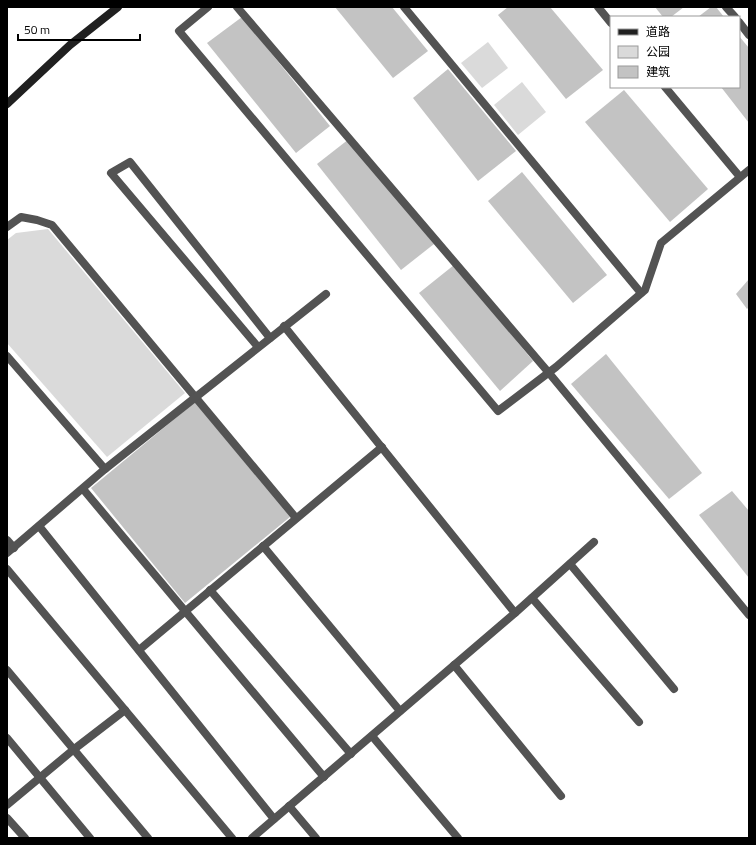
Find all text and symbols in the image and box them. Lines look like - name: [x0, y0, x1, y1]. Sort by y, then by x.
- scale bar: [18, 16, 140, 42]
- legend: [610, 16, 740, 88]
- text: 50 m: [24, 20, 50, 39]
- text: 道路: [646, 22, 670, 41]
- text: 公园: [646, 42, 670, 61]
- text: 建筑: [646, 62, 670, 81]

